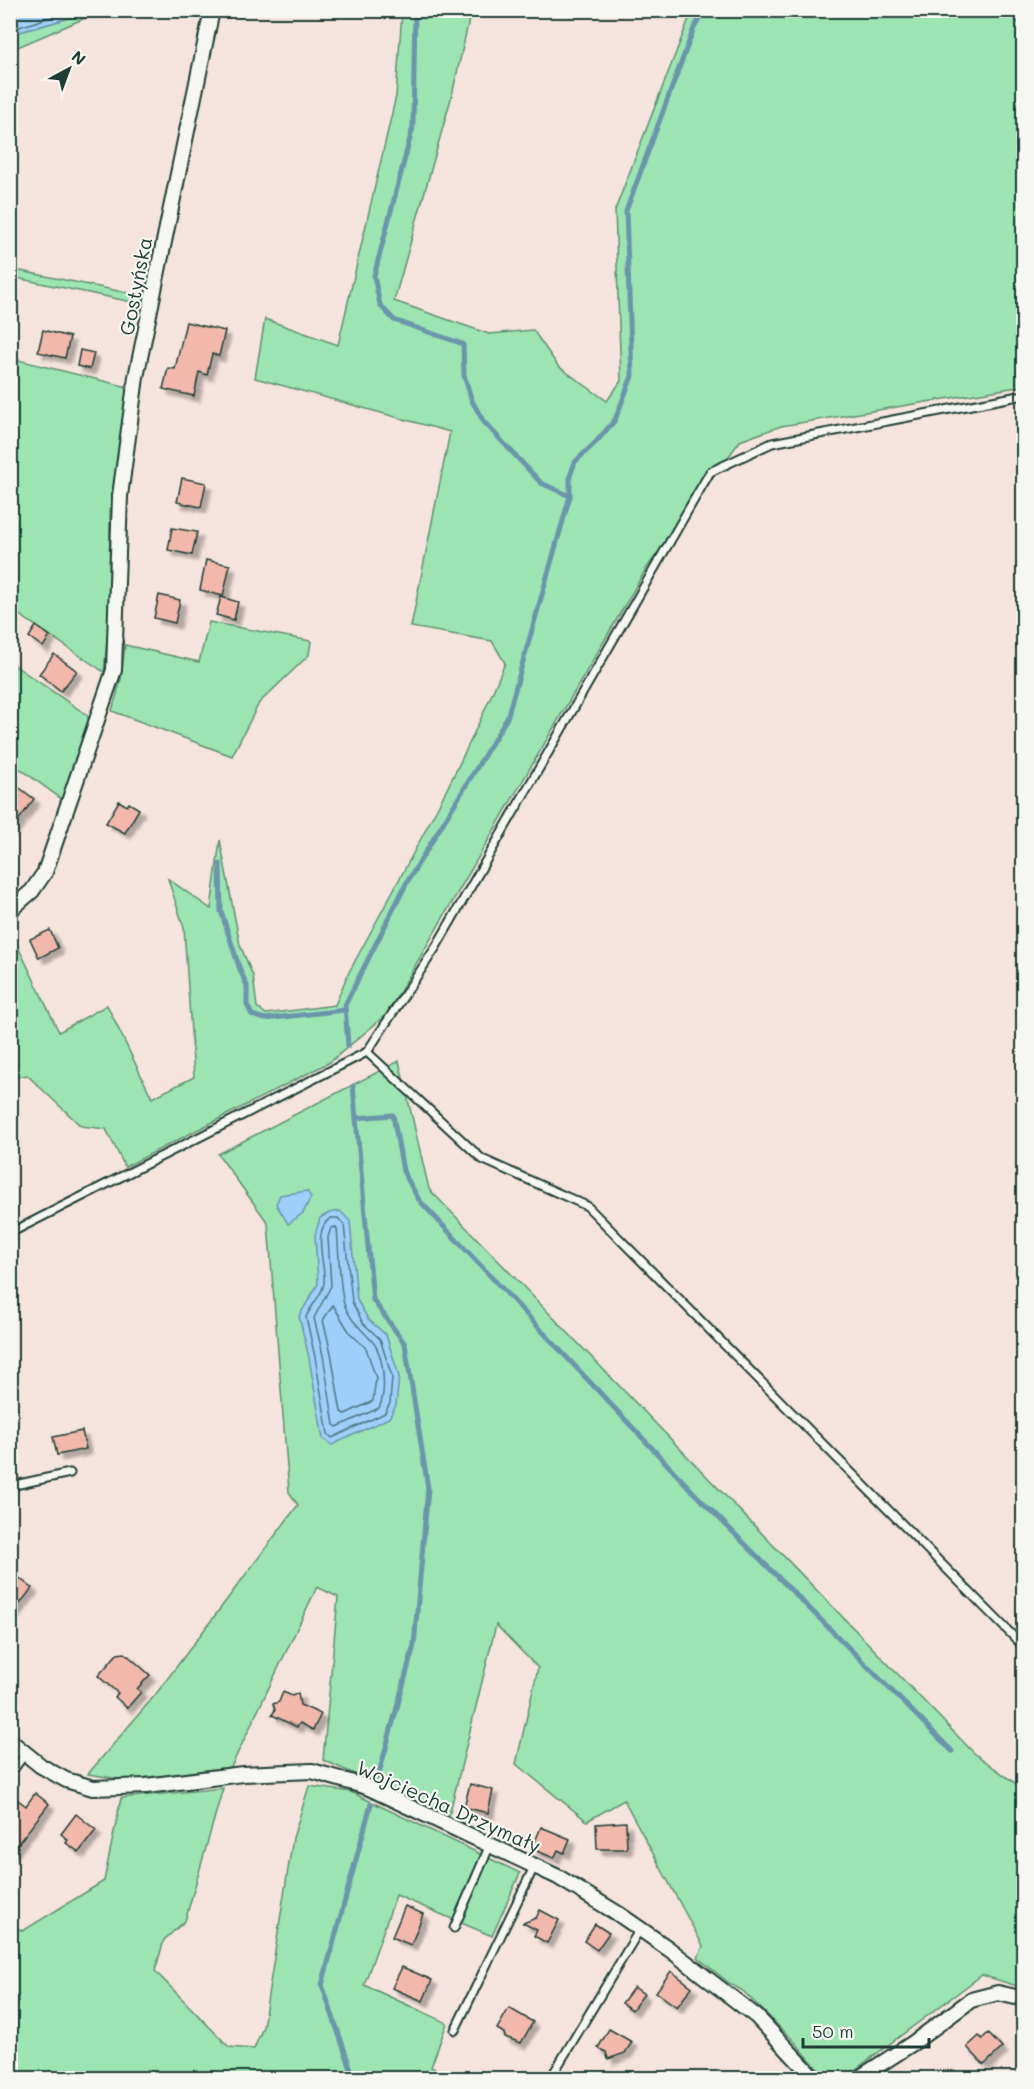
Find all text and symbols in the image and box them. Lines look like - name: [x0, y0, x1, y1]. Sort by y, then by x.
- north arrow: [39, 39, 99, 99]
- text: N: [68, 45, 91, 69]
- street label: Gostyńska: [113, 235, 157, 337]
- street label: Wojciecha Drzymały: [353, 1754, 545, 1858]
- scale bar: [803, 2011, 929, 2049]
- text: 50 m: [812, 2019, 854, 2043]

